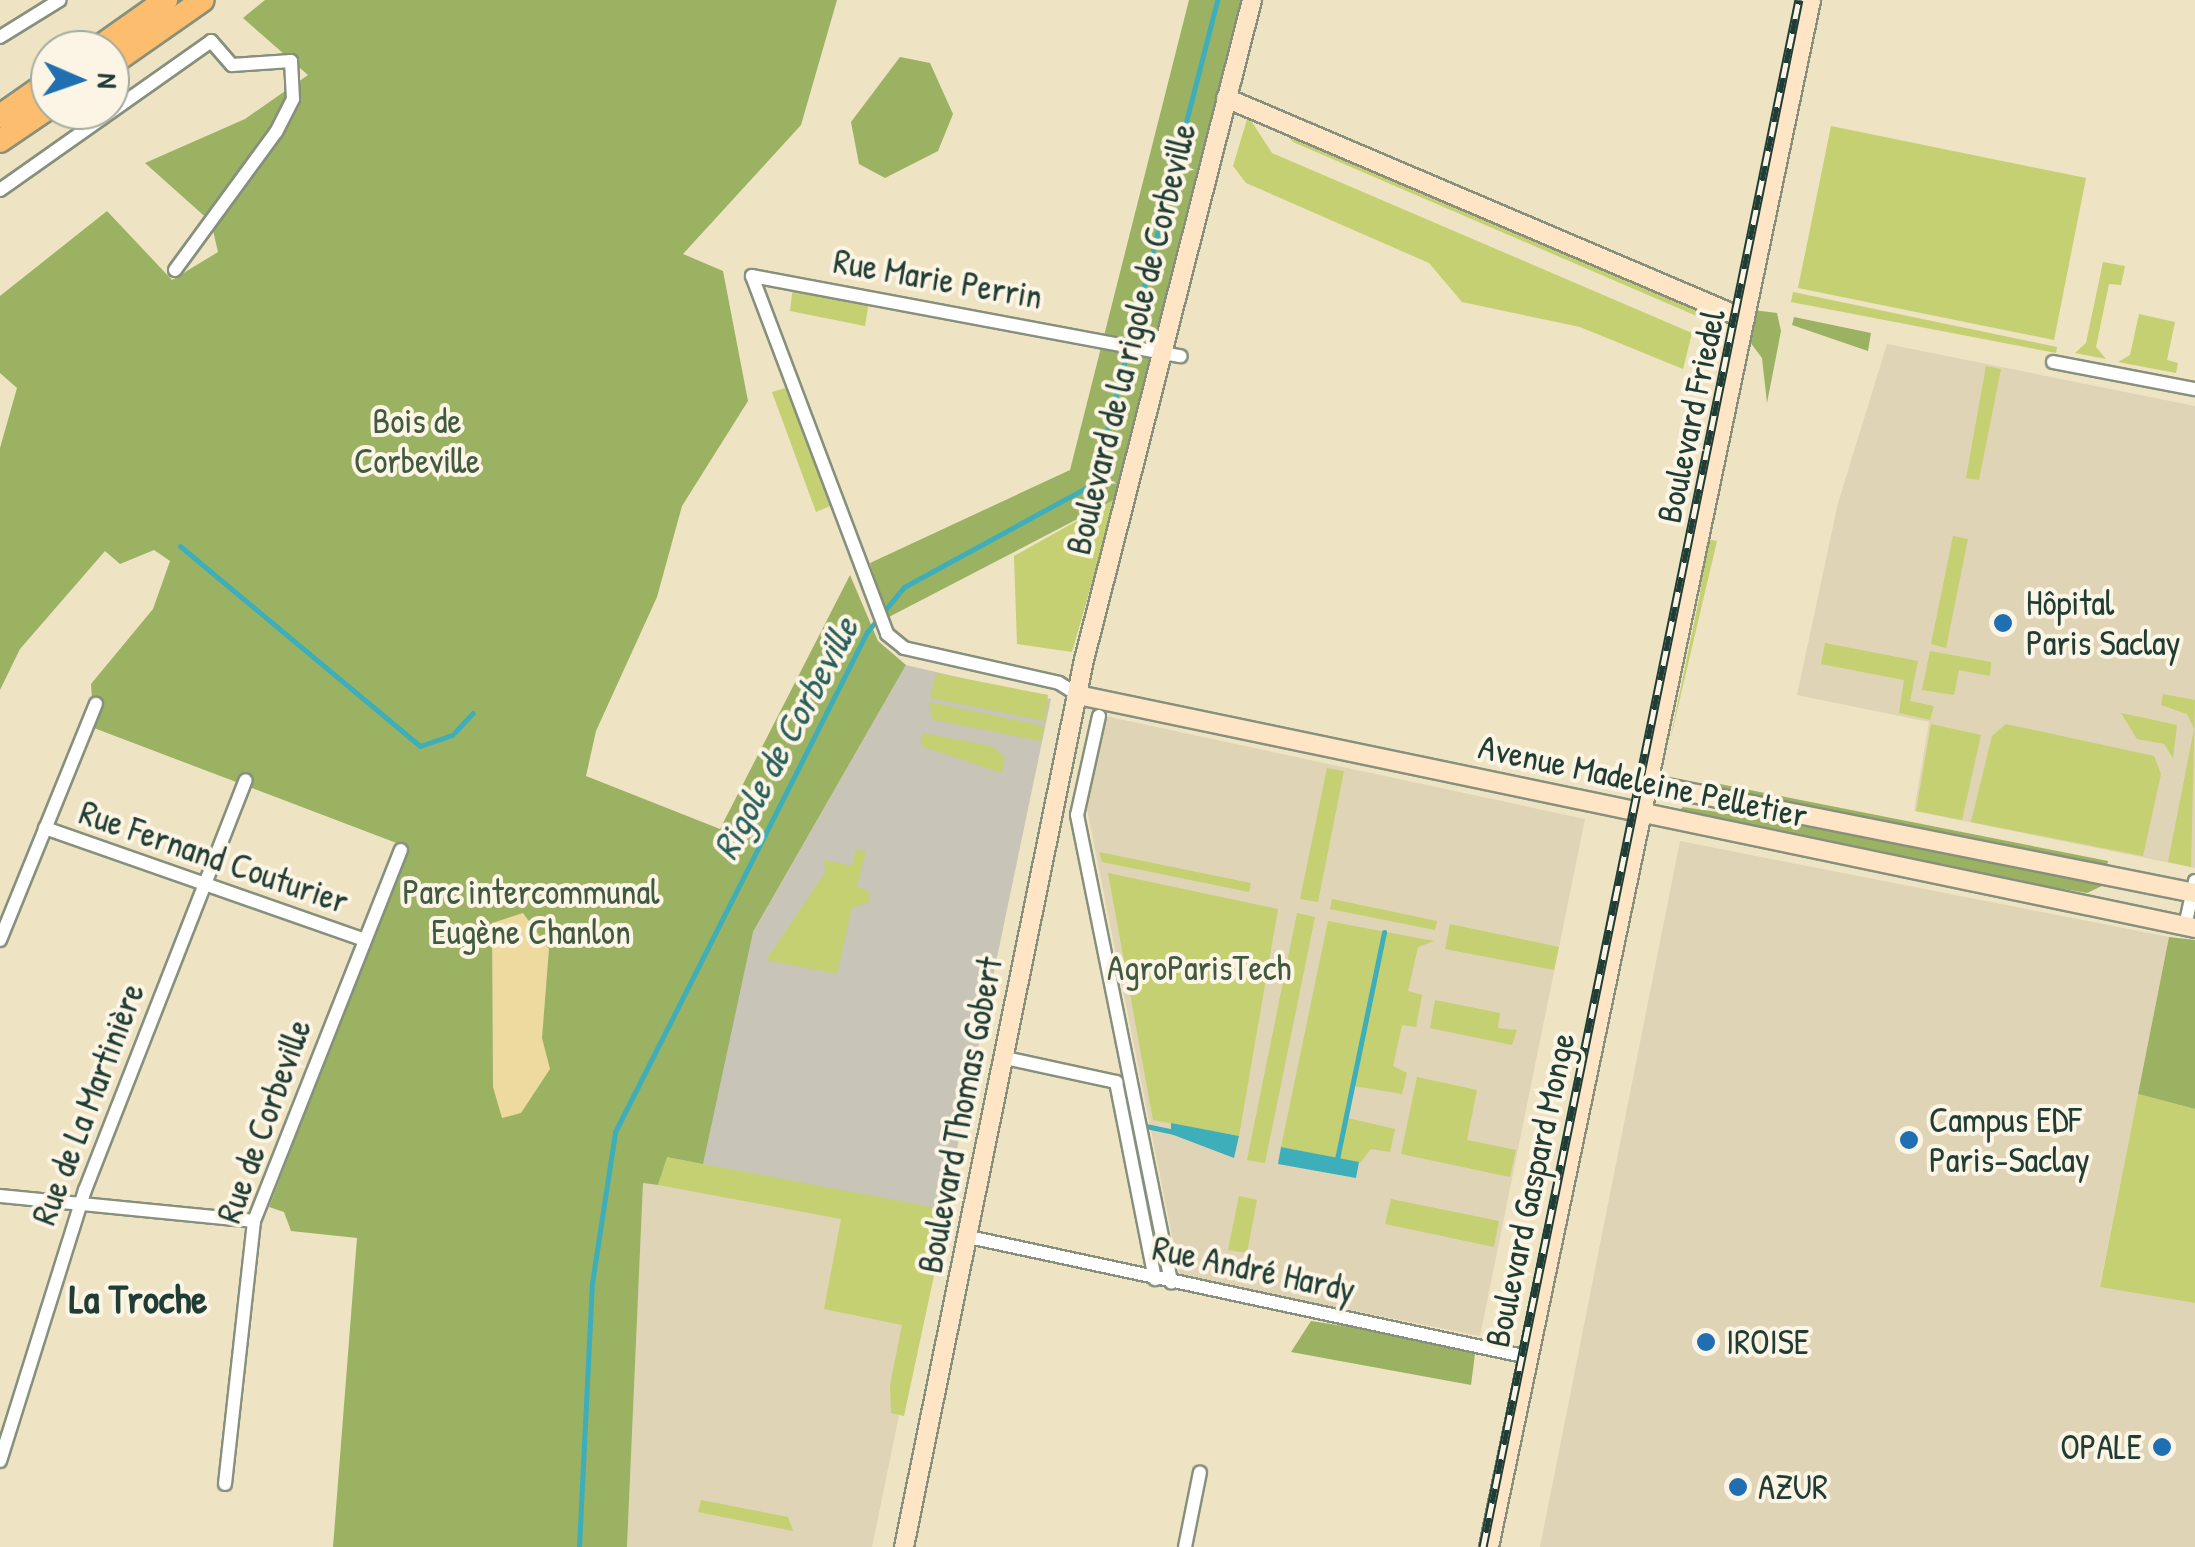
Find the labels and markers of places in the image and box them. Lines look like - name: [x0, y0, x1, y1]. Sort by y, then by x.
- place label: Hôpital Paris Saclay: [2026, 582, 2181, 664]
- marker: Hôpital Paris Saclay: [1990, 610, 2016, 636]
- place label: Campus EDF Paris-Saclay: [1929, 1099, 2090, 1181]
- marker: Campus EDF Paris-Saclay: [1898, 1129, 1920, 1151]
- place label: IROISE: [1726, 1321, 1809, 1363]
- marker: IROISE: [1695, 1331, 1717, 1353]
- place label: OPALE: [2060, 1426, 2142, 1468]
- marker: OPALE: [2151, 1436, 2173, 1458]
- place label: AZUR: [1758, 1466, 1828, 1508]
- marker: AZUR: [1727, 1476, 1749, 1498]

